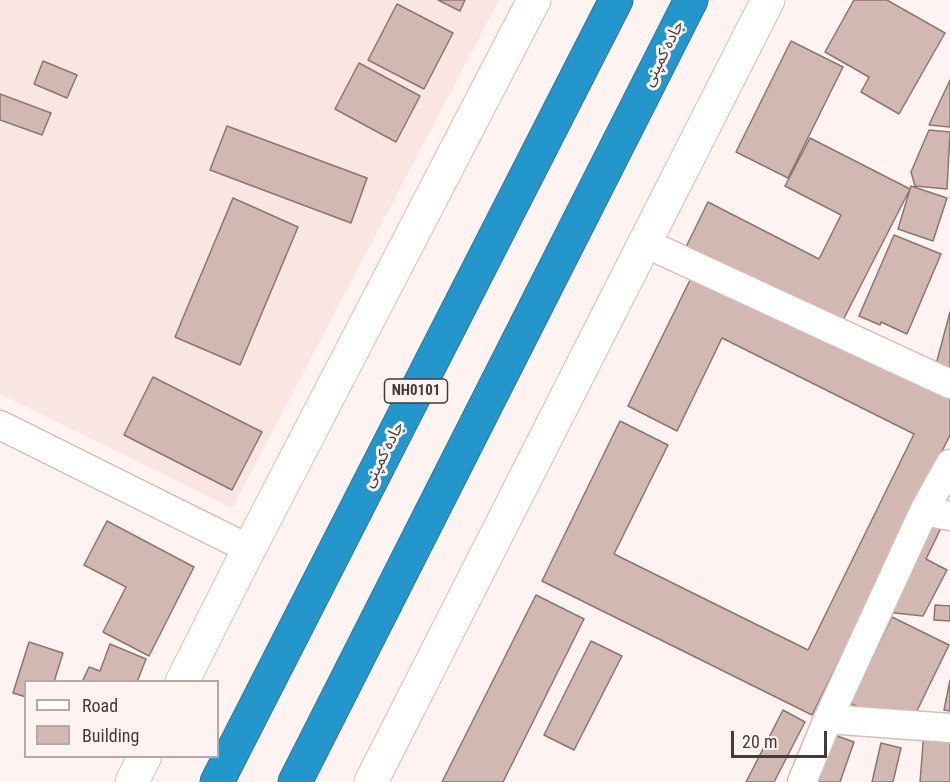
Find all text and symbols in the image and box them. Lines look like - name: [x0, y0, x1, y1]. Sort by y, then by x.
- street label: جاده کمپنی: [639, 18, 689, 90]
- road number: NH0101: [384, 379, 448, 403]
- street label: جاده کمپنی: [359, 419, 409, 491]
- legend: [24, 680, 219, 758]
- text: Road: [82, 695, 118, 716]
- scale bar: [734, 719, 830, 757]
- text: Building: [82, 725, 139, 746]
- text: 20 m: [742, 731, 777, 752]

